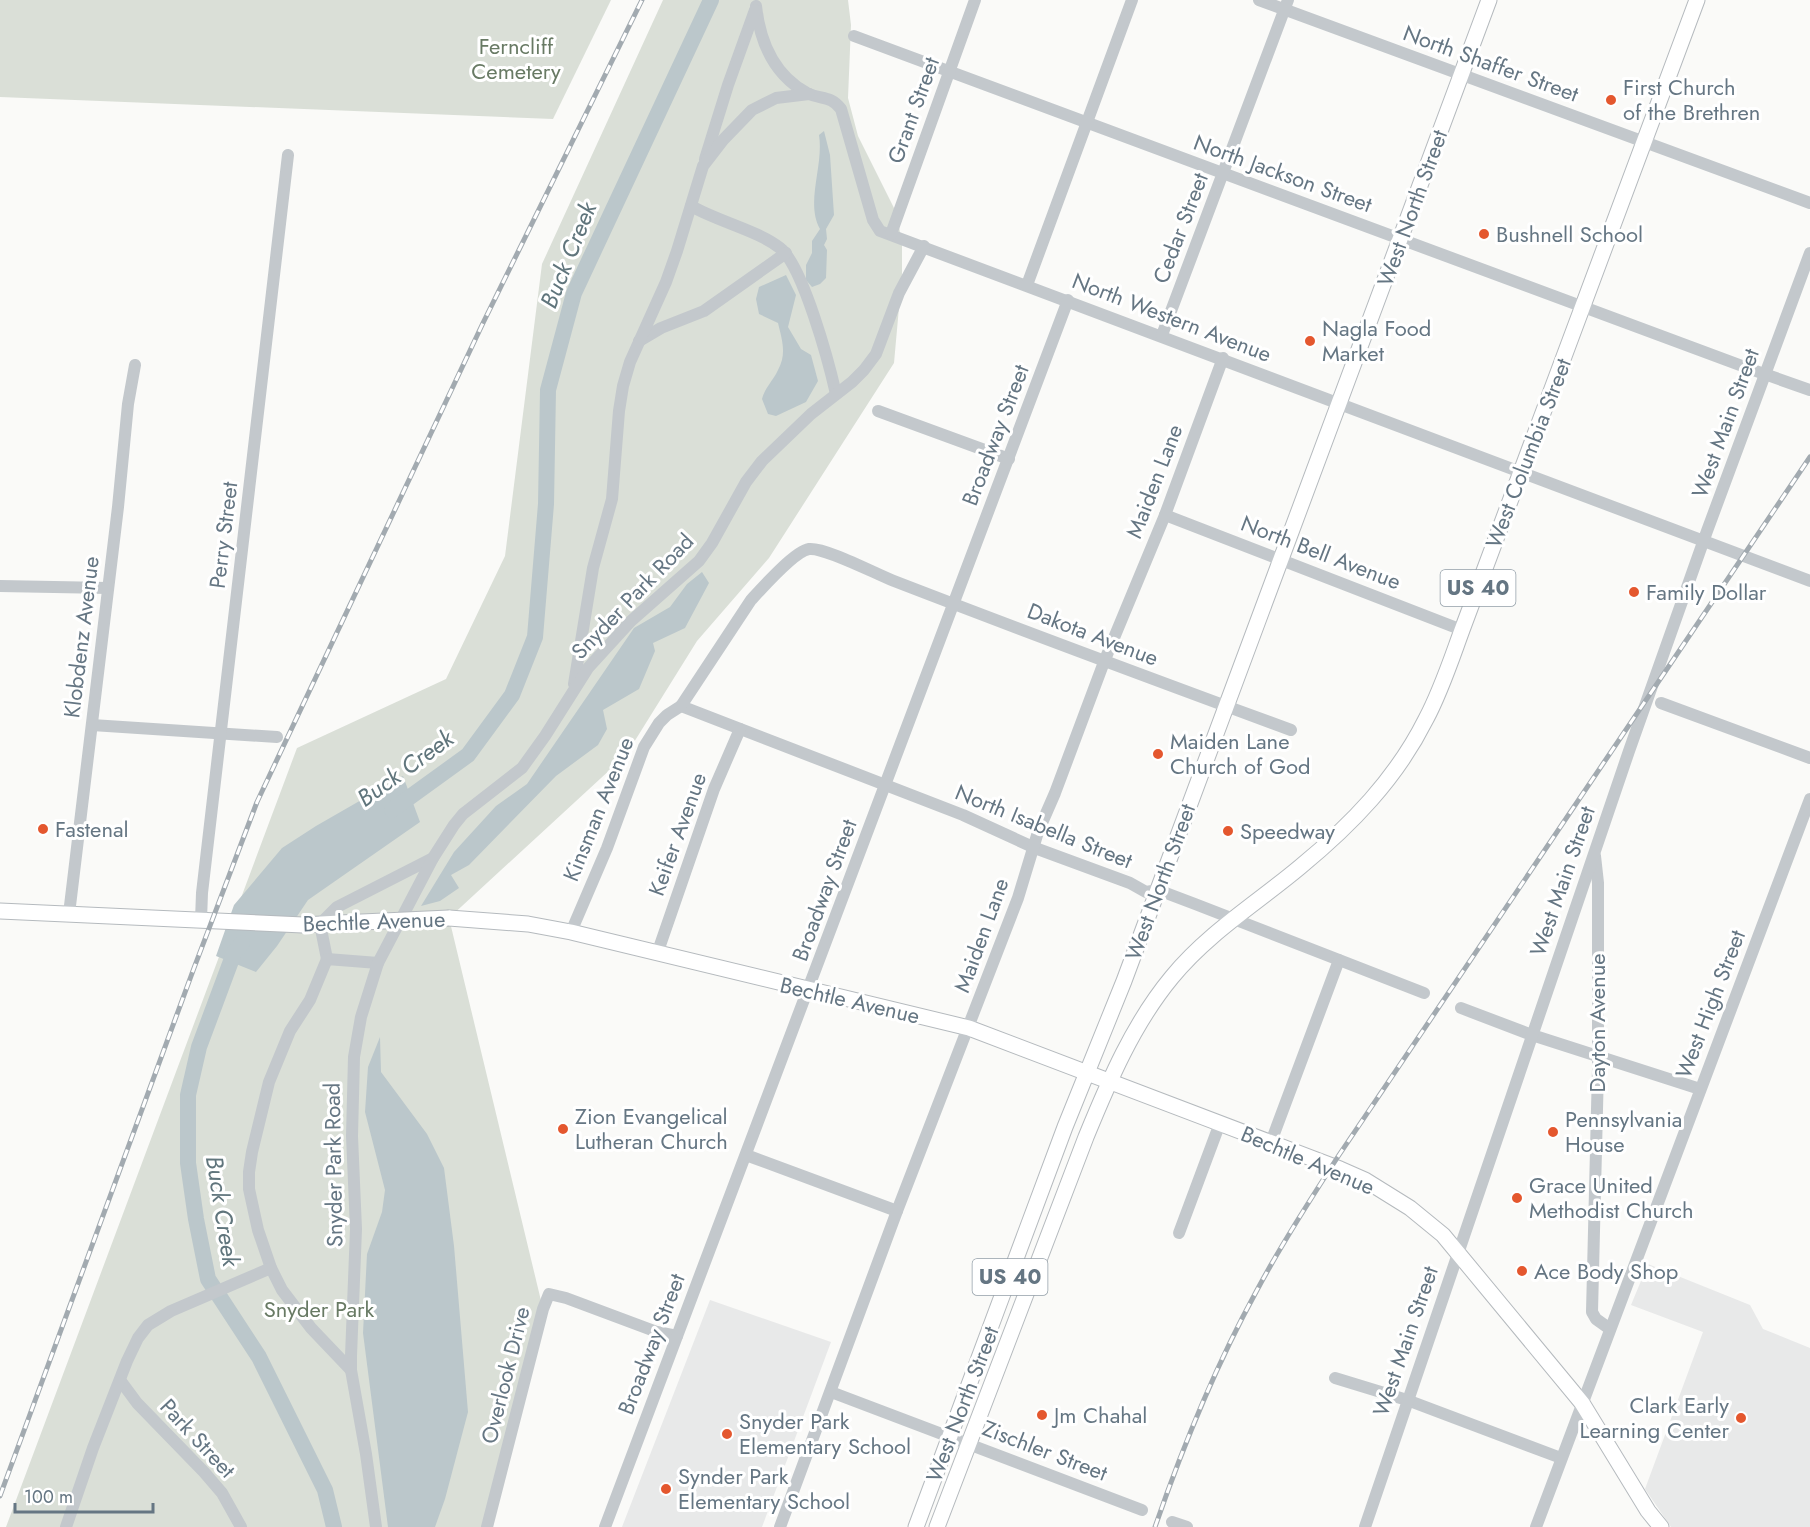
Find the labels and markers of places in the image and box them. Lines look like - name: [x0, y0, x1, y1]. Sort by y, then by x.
- place label: First Church of the Brethren: [1623, 71, 1760, 128]
- marker: First Church of the Brethren: [1604, 93, 1618, 107]
- place label: Bushnell School: [1496, 218, 1643, 250]
- marker: Bushnell School: [1477, 227, 1491, 241]
- place label: Nagla Food Market: [1322, 312, 1431, 369]
- marker: Nagla Food Market: [1303, 334, 1317, 348]
- place label: Family Dollar: [1646, 576, 1767, 608]
- marker: Family Dollar: [1627, 585, 1641, 599]
- place label: Maiden Lane Church of God: [1170, 725, 1311, 782]
- marker: Maiden Lane Church of God: [1151, 747, 1165, 761]
- place label: Fastenal: [55, 813, 129, 845]
- place label: Speedway: [1240, 815, 1335, 847]
- marker: Fastenal: [36, 822, 50, 836]
- marker: Speedway: [1221, 824, 1235, 838]
- place label: Zion Evangelical Lutheran Church: [575, 1100, 728, 1157]
- place label: Pennsylvania House: [1565, 1103, 1682, 1160]
- marker: Zion Evangelical Lutheran Church: [556, 1122, 570, 1136]
- marker: Pennsylvania House: [1546, 1125, 1560, 1139]
- place label: Grace United Methodist Church: [1529, 1169, 1693, 1226]
- marker: Grace United Methodist Church: [1510, 1191, 1524, 1205]
- place label: Ace Body Shop: [1534, 1255, 1678, 1287]
- marker: Ace Body Shop: [1515, 1264, 1529, 1278]
- place label: Clark Early Learning Center: [1580, 1389, 1729, 1446]
- place label: Jm Chahal: [1051, 1399, 1147, 1431]
- place label: Snyder Park Elementary School: [739, 1405, 911, 1462]
- marker: Jm Chahal: [1035, 1408, 1049, 1422]
- marker: Clark Early Learning Center: [1734, 1411, 1748, 1425]
- marker: Snyder Park Elementary School: [720, 1427, 734, 1441]
- place label: Synder Park Elementary School: [678, 1460, 850, 1517]
- marker: Synder Park Elementary School: [659, 1482, 673, 1496]

